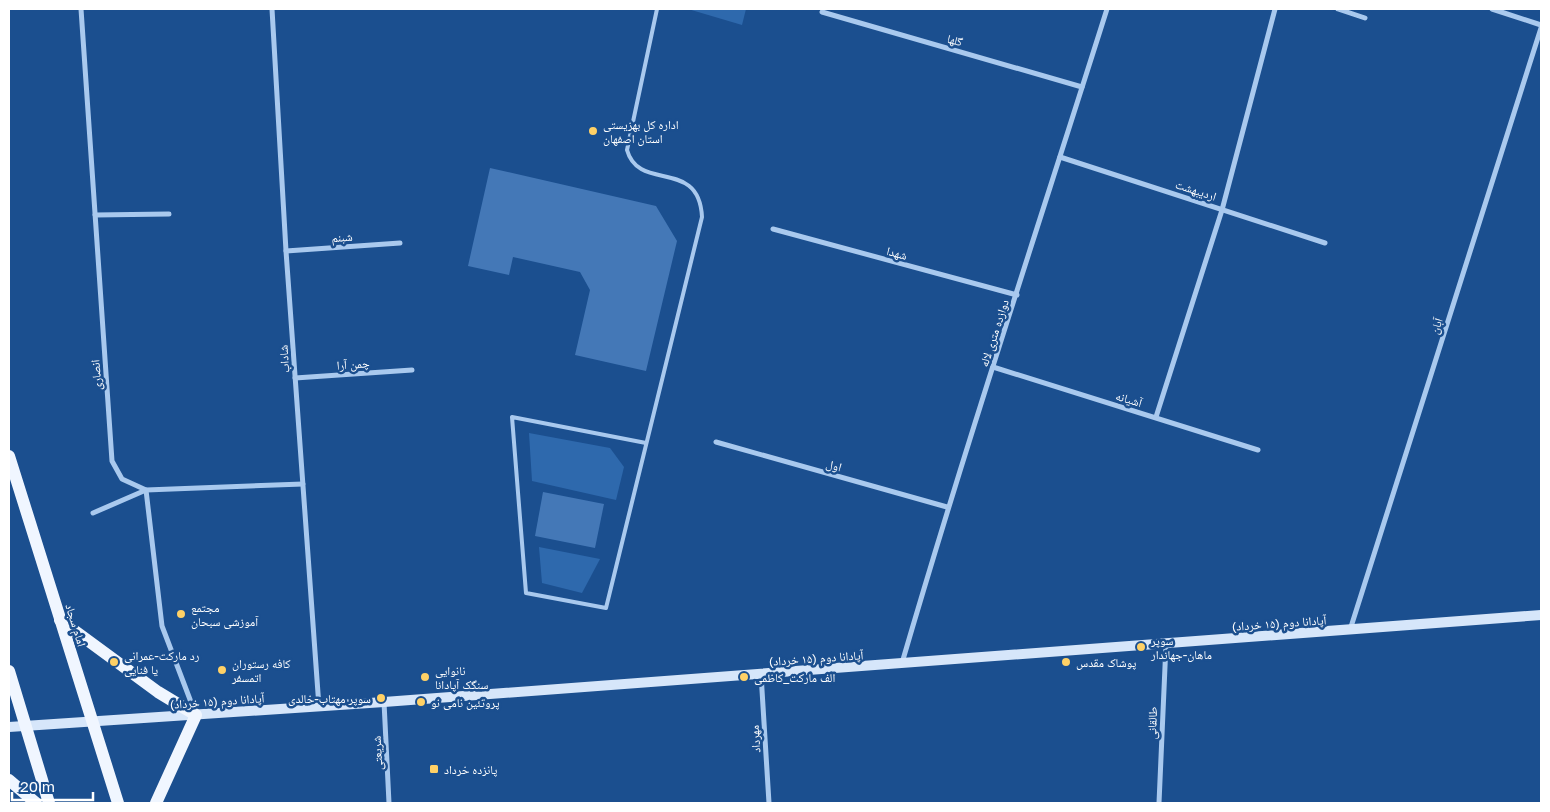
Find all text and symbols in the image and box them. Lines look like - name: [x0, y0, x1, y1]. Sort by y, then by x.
- street label: گلها: [945, 31, 965, 49]
- place label: اداره کل بهزیستی استان اصفهان: [603, 117, 679, 146]
- marker: اداره کل بهزیستی استان اصفهان: [587, 125, 599, 137]
- street label: اردیبهشت: [1173, 176, 1219, 204]
- street label: شبنم: [331, 229, 353, 246]
- street label: شهدا: [885, 243, 909, 263]
- street label: دوازده متری لاله: [976, 297, 1012, 369]
- street label: آبان: [1426, 315, 1446, 336]
- street label: شاداب: [276, 344, 293, 374]
- street label: چمن آرا: [336, 355, 370, 373]
- street label: انصاری: [87, 359, 105, 391]
- street label: آشیانه: [1114, 388, 1145, 411]
- street label: اول: [824, 456, 844, 474]
- place label: مجتمع آموزشی سبحان: [191, 600, 259, 629]
- street label: امام سجاد: [61, 602, 90, 649]
- marker: مجتمع آموزشی سبحان: [175, 608, 187, 620]
- street label: آپادانا دوم (۱۵ خرداد): [1231, 612, 1328, 635]
- place label: سوپر ماهان-جهاندار: [1150, 633, 1212, 662]
- marker: سوپر ماهان-جهاندار: [1135, 641, 1147, 653]
- street label: آپادانا دوم (۱۵ خرداد): [768, 647, 865, 670]
- place label: رد مارکت-عمرانی یا فنایی: [124, 648, 200, 677]
- place label: پوشاک مقدس: [1076, 655, 1137, 670]
- marker: رد مارکت-عمرانی یا فنایی: [108, 656, 120, 668]
- place label: كافه رستوران اتمسفر: [231, 656, 290, 685]
- marker: پوشاک مقدس: [1060, 656, 1072, 668]
- place label: نانوایی سنگک آپادانا: [435, 663, 488, 692]
- marker: كافه رستوران اتمسفر: [216, 664, 228, 676]
- place label: الف مارکت_کاظمی: [754, 670, 835, 685]
- marker: نانوایی سنگک آپادانا: [419, 671, 431, 683]
- marker: الف مارکت_کاظمی: [738, 671, 750, 683]
- street label: آپادانا دوم (۱۵ خرداد): [169, 690, 266, 713]
- place label: سوپر مهتاب-خالدی: [288, 691, 371, 706]
- marker: سوپر مهتاب-خالدی: [375, 692, 387, 704]
- place label: پروتئین نامی نو: [431, 695, 500, 710]
- marker: پروتئین نامی نو: [415, 696, 427, 708]
- street label: طالقانی: [1144, 706, 1160, 740]
- street label: مهرداد: [747, 725, 763, 753]
- street label: شریعتی: [369, 735, 386, 771]
- place label: پانزده خرداد: [444, 762, 498, 777]
- marker: پانزده خرداد: [428, 763, 440, 775]
- scale bar: [12, 770, 94, 802]
- text: 20 m: [20, 777, 55, 795]

